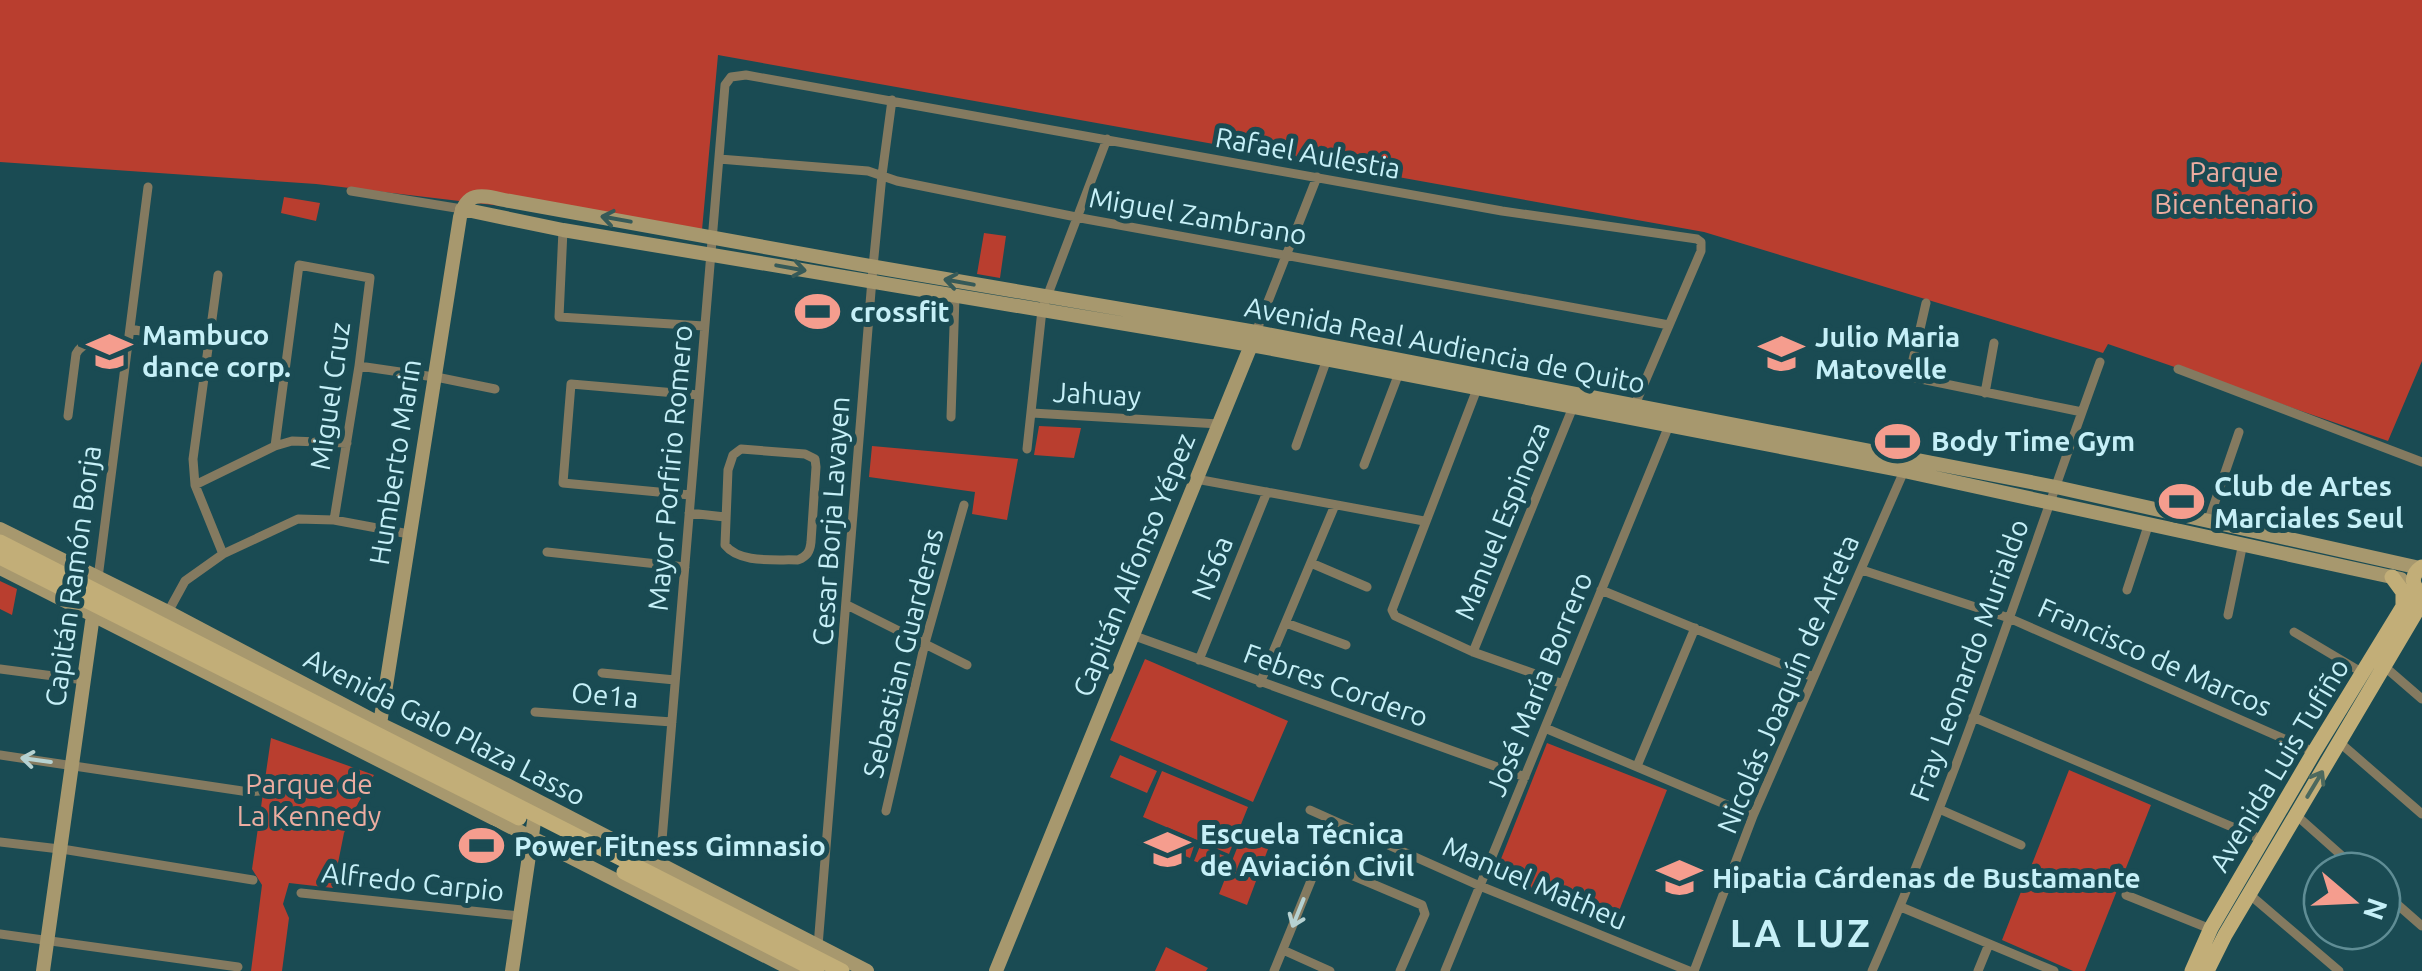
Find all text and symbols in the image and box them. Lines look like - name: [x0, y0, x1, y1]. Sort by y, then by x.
- street label: Rafael Aulestia: [1213, 121, 1403, 184]
- park label: Parque Bicentenario: [2154, 156, 2314, 219]
- street label: Miguel Zambrano: [1087, 181, 1309, 250]
- one-way arrow: [600, 209, 633, 228]
- one-way arrow: [775, 259, 807, 277]
- one-way arrow: [943, 272, 976, 291]
- sports icon: crossfit: [793, 288, 841, 336]
- street label: Avenida Real Audiencia de Quito: [1242, 290, 1648, 399]
- place label: crossfit: [850, 296, 950, 327]
- place label: Mambuco dance corp.: [142, 319, 291, 382]
- street label: Miguel Cruz: [304, 320, 355, 472]
- place label: Julio Maria Matovelle: [1815, 321, 1960, 384]
- street label: Mayor Porfirio Romero: [642, 324, 697, 612]
- school or university icon: Mambuco dance corp.: [85, 327, 133, 375]
- school or university icon: Julio Maria Matovelle: [1758, 329, 1806, 377]
- street label: Humberto Marin: [363, 357, 426, 567]
- street label: Jahuay: [1052, 376, 1142, 411]
- street label: Cesar Borja Lavayen: [806, 395, 855, 647]
- sports icon: Body Time Gym: [1874, 417, 1922, 465]
- street label: Manuel Espinoza: [1448, 418, 1555, 624]
- place label: Body Time Gym: [1931, 425, 2135, 456]
- street label: Capitán Alfonso Yépez: [1067, 429, 1201, 701]
- street label: Capitán Ramón Borja: [39, 443, 106, 708]
- place label: Club de Artes Marciales Seul: [2214, 470, 2404, 533]
- sports icon: Club de Artes Marciales Seul: [2157, 478, 2205, 526]
- street label: Fray Leonardo Murialdo: [1903, 515, 2034, 805]
- street label: Sebastian Guarderas: [856, 525, 949, 781]
- street label: Nicolás Joaquín de Arteta: [1710, 530, 1865, 838]
- street label: N56a: [1185, 531, 1238, 604]
- street label: José María Borrero: [1479, 567, 1598, 800]
- street label: Francisco de Marcos: [2034, 591, 2277, 722]
- street label: Febres Cordero: [1240, 637, 1433, 732]
- street label: Avenida Galo Plaza Lasso: [299, 642, 591, 811]
- street label: Avenida Luis Tufiño: [2203, 653, 2354, 877]
- street label: Oe1a: [570, 676, 640, 713]
- one-way arrow: [21, 750, 53, 769]
- park label: Parque de La Kennedy: [237, 768, 381, 831]
- one-way arrow: [2305, 769, 2325, 799]
- place label: Escuela Técnica de Aviación Civil: [1200, 818, 1414, 881]
- sports icon: Power Fitness Gimnasio: [457, 822, 505, 870]
- school or university icon: Escuela Técnica de Aviación Civil: [1143, 826, 1191, 874]
- place label: Power Fitness Gimnasio: [514, 830, 826, 861]
- street label: Manuel Matheu: [1438, 830, 1632, 935]
- north arrow: [2302, 851, 2402, 951]
- school or university icon: Hipatia Cárdenas de Bustamante: [1655, 854, 1703, 902]
- street label: Alfredo Carpio: [320, 857, 506, 906]
- place label: Hipatia Cárdenas de Bustamante: [1712, 862, 2141, 893]
- text: N: [2358, 894, 2394, 924]
- one-way arrow: [1288, 897, 1306, 928]
- district label: LA LUZ: [1730, 912, 1872, 954]

